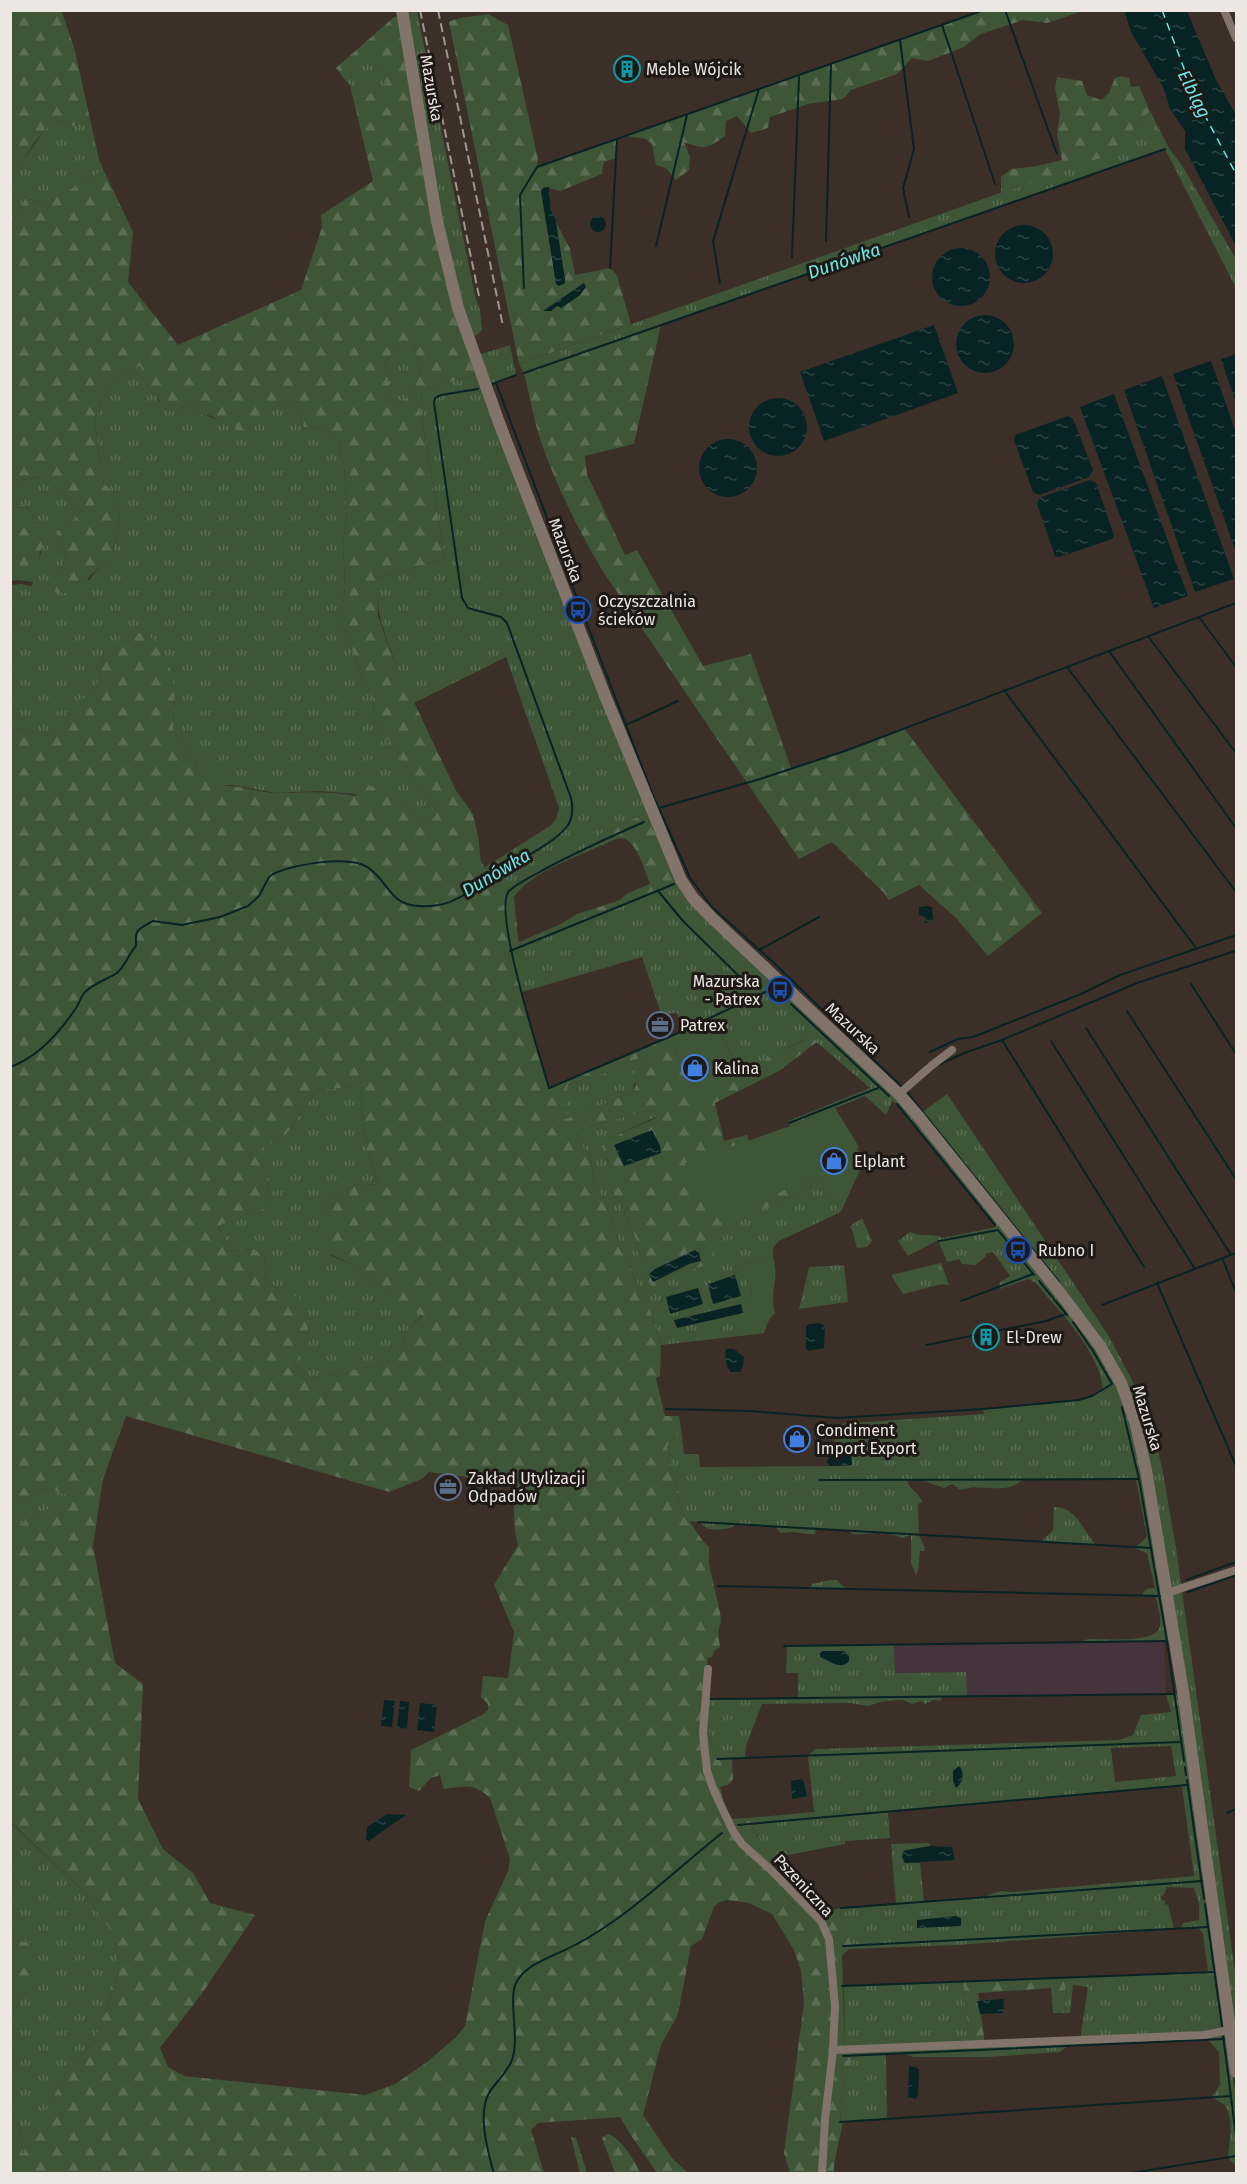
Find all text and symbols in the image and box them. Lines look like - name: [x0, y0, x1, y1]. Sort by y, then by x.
- street label: Mazurska: [416, 53, 447, 123]
- building icon: Meble Wójcik: [612, 54, 642, 84]
- place label: Meble Wójcik: [646, 60, 742, 79]
- water label: Elbląg: [1173, 66, 1215, 122]
- water label: Dunówka: [805, 238, 883, 284]
- street label: Mazurska: [545, 515, 586, 585]
- place label: Oczyszczalnia ścieków: [598, 592, 696, 629]
- bus stop icon: Oczyszczalnia ścieków: [563, 595, 593, 625]
- water label: Dunówka: [458, 844, 534, 902]
- place label: Mazurska - Patrex: [693, 972, 760, 1009]
- bus stop icon: Mazurska - Patrex: [765, 975, 795, 1005]
- street label: Mazurska: [822, 998, 884, 1058]
- office icon: Patrex: [645, 1010, 675, 1040]
- place label: Patrex: [680, 1016, 725, 1035]
- shop icon: Kalina: [680, 1053, 710, 1083]
- place label: Kalina: [714, 1059, 759, 1078]
- shop icon: Elplant: [819, 1146, 849, 1176]
- place label: Elplant: [854, 1152, 905, 1171]
- bus stop icon: Rubno I: [1003, 1235, 1033, 1265]
- place label: Rubno I: [1038, 1241, 1094, 1260]
- building icon: El-Drew: [971, 1322, 1001, 1352]
- place label: El-Drew: [1006, 1328, 1062, 1347]
- street label: Mazurska: [1129, 1383, 1166, 1453]
- place label: Condiment Import Export: [816, 1421, 917, 1458]
- shop icon: Condiment Import Export: [782, 1424, 812, 1454]
- place label: Zakład Utylizacji Odpadów: [468, 1469, 586, 1506]
- office icon: Zakład Utylizacji Odpadów: [433, 1472, 463, 1502]
- street label: Pszeniczna: [770, 1850, 837, 1921]

